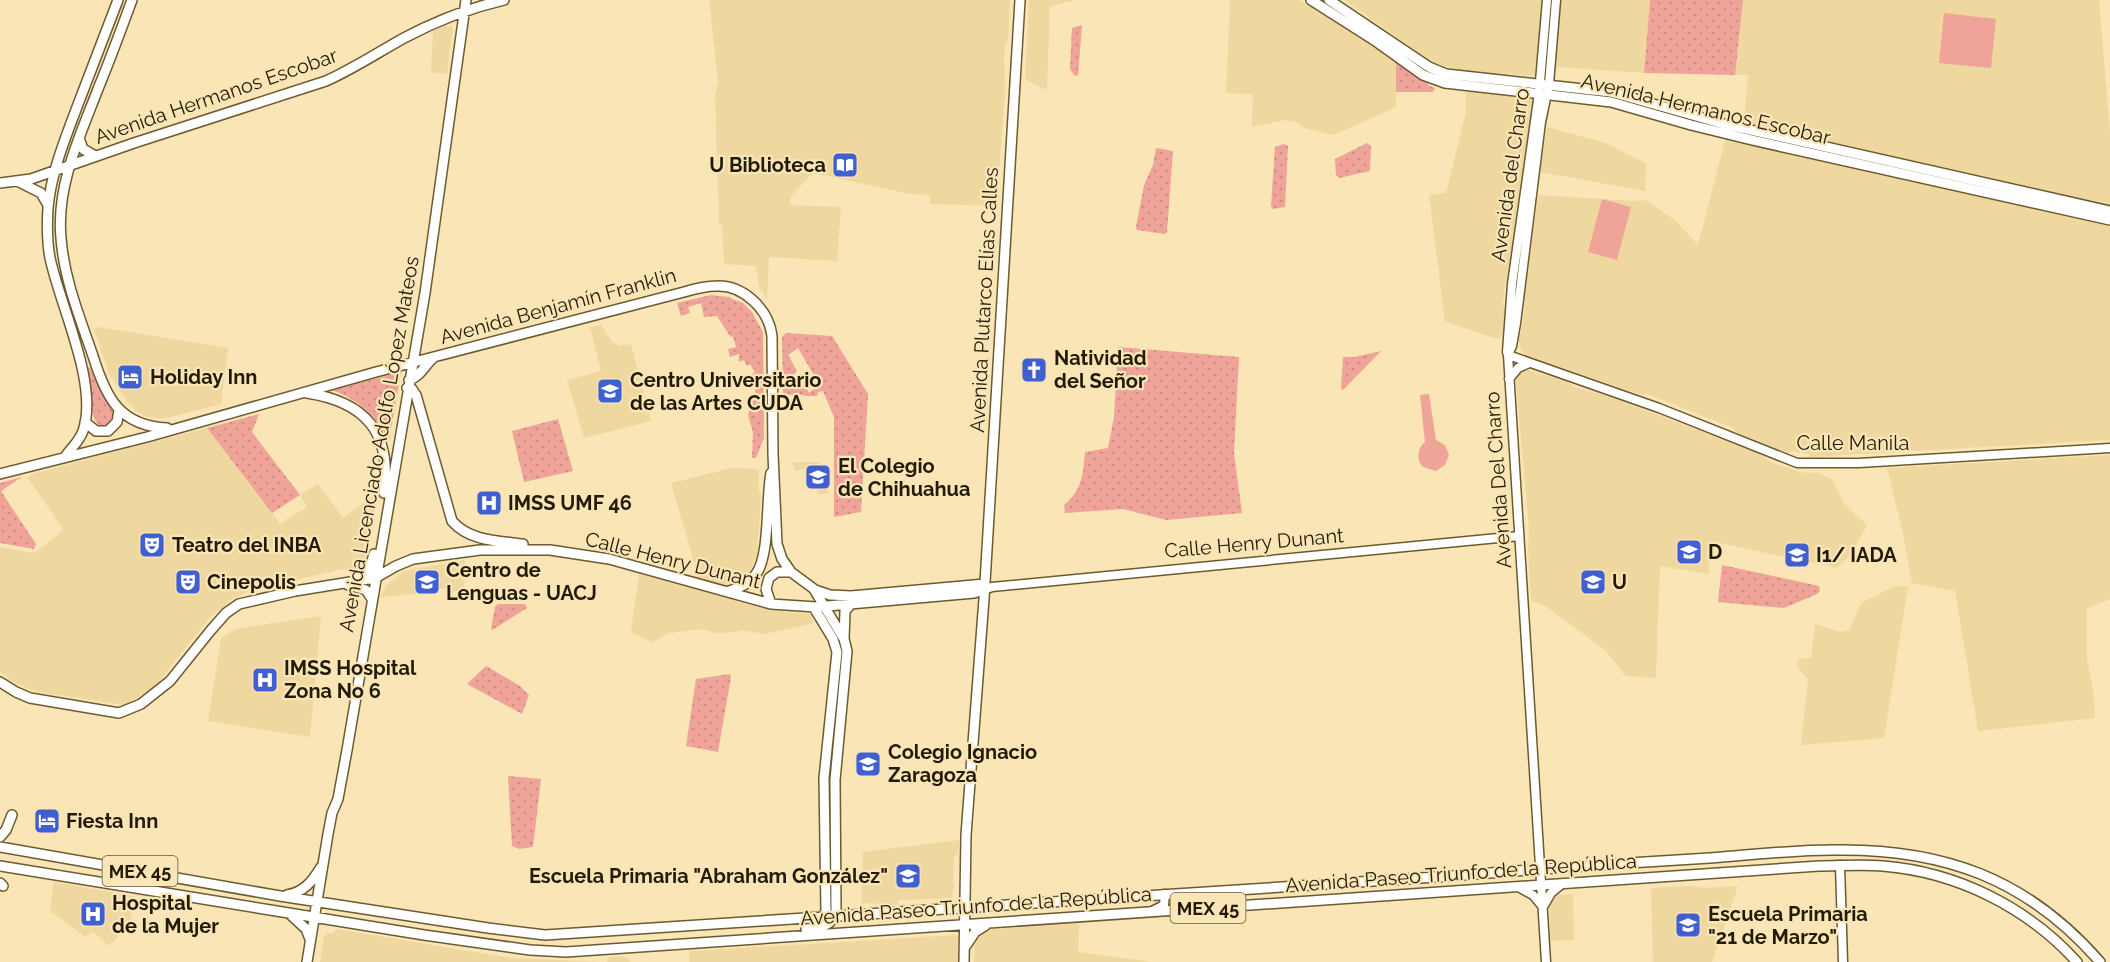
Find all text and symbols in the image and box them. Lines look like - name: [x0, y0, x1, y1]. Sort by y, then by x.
- street label: Avenida Hermanos Escobar: [91, 43, 341, 149]
- street label: Avenida Hermanos Escobar: [1579, 69, 1833, 149]
- street label: Avenida del Charro: [1486, 86, 1534, 264]
- library icon: U Biblioteca: [830, 150, 860, 180]
- place label: U Biblioteca: [709, 153, 826, 177]
- street label: Avenida Plutarco Elías Calles: [965, 167, 1003, 433]
- street label: Avenida Licenciado Adolfo López Mateos: [334, 254, 424, 634]
- street label: Avenida Benjamín Franklin: [437, 263, 679, 349]
- place label: Natividad del Señor: [1054, 346, 1147, 393]
- church icon: Natividad del Señor: [1019, 355, 1049, 385]
- hotel icon: Holiday Inn: [115, 362, 145, 392]
- place label: Holiday Inn: [150, 365, 257, 389]
- place label: Centro Universitario de las Artes CUDA: [630, 368, 821, 415]
- school or university icon: Centro Universitario de las Artes CUDA: [595, 376, 625, 406]
- street label: Avenida Del Charro: [1480, 391, 1516, 569]
- street label: Calle Manila: [1796, 431, 1910, 455]
- place label: El Colegio de Chihuahua: [838, 454, 970, 501]
- school or university icon: El Colegio de Chihuahua: [803, 462, 833, 492]
- hospital icon: IMSS UMF 46: [474, 488, 504, 518]
- place label: IMSS UMF 46: [508, 491, 632, 515]
- street label: Calle Henry Dunant: [1163, 523, 1345, 563]
- street label: Calle Henry Dunant: [583, 527, 763, 593]
- theatre icon: Teatro del INBA: [137, 530, 167, 560]
- place label: Teatro del INBA: [172, 533, 322, 557]
- school or university icon: D: [1674, 537, 1704, 567]
- place label: D: [1708, 540, 1722, 564]
- school or university icon: I1/ IADA: [1782, 540, 1812, 570]
- place label: I1/ IADA: [1816, 543, 1897, 567]
- place label: Centro de Lenguas - UACJ: [446, 558, 597, 605]
- theatre icon: Cinepolis: [173, 567, 203, 597]
- school or university icon: Centro de Lenguas - UACJ: [412, 567, 442, 597]
- school or university icon: U: [1578, 567, 1608, 597]
- place label: Cinepolis: [207, 570, 296, 594]
- place label: U: [1612, 570, 1627, 594]
- place label: IMSS Hospital Zona No 6: [284, 656, 417, 703]
- hospital icon: IMSS Hospital Zona No 6: [250, 665, 280, 695]
- place label: Colegio Ignacio Zaragoza: [888, 740, 1037, 787]
- school or university icon: Colegio Ignacio Zaragoza: [853, 749, 883, 779]
- hotel icon: Fiesta Inn: [32, 806, 62, 836]
- place label: Fiesta Inn: [66, 809, 158, 833]
- street label: Avenida Paseo Triunfo de la República: [1284, 849, 1638, 897]
- road number: MEX 45: [102, 856, 178, 886]
- school or university icon: Escuela Primaria "Abraham González": [893, 861, 923, 891]
- place label: Escuela Primaria "Abraham González": [529, 864, 888, 888]
- street label: Avenida Paseo Triunfo de la República: [799, 882, 1153, 930]
- place label: Hospital de la Mujer: [112, 891, 219, 938]
- road number: MEX 45: [1170, 893, 1246, 923]
- hospital icon: Hospital de la Mujer: [78, 899, 108, 929]
- place label: Escuela Primaria "21 de Marzo": [1708, 902, 1868, 949]
- school or university icon: Escuela Primaria "21 de Marzo": [1673, 910, 1703, 940]

